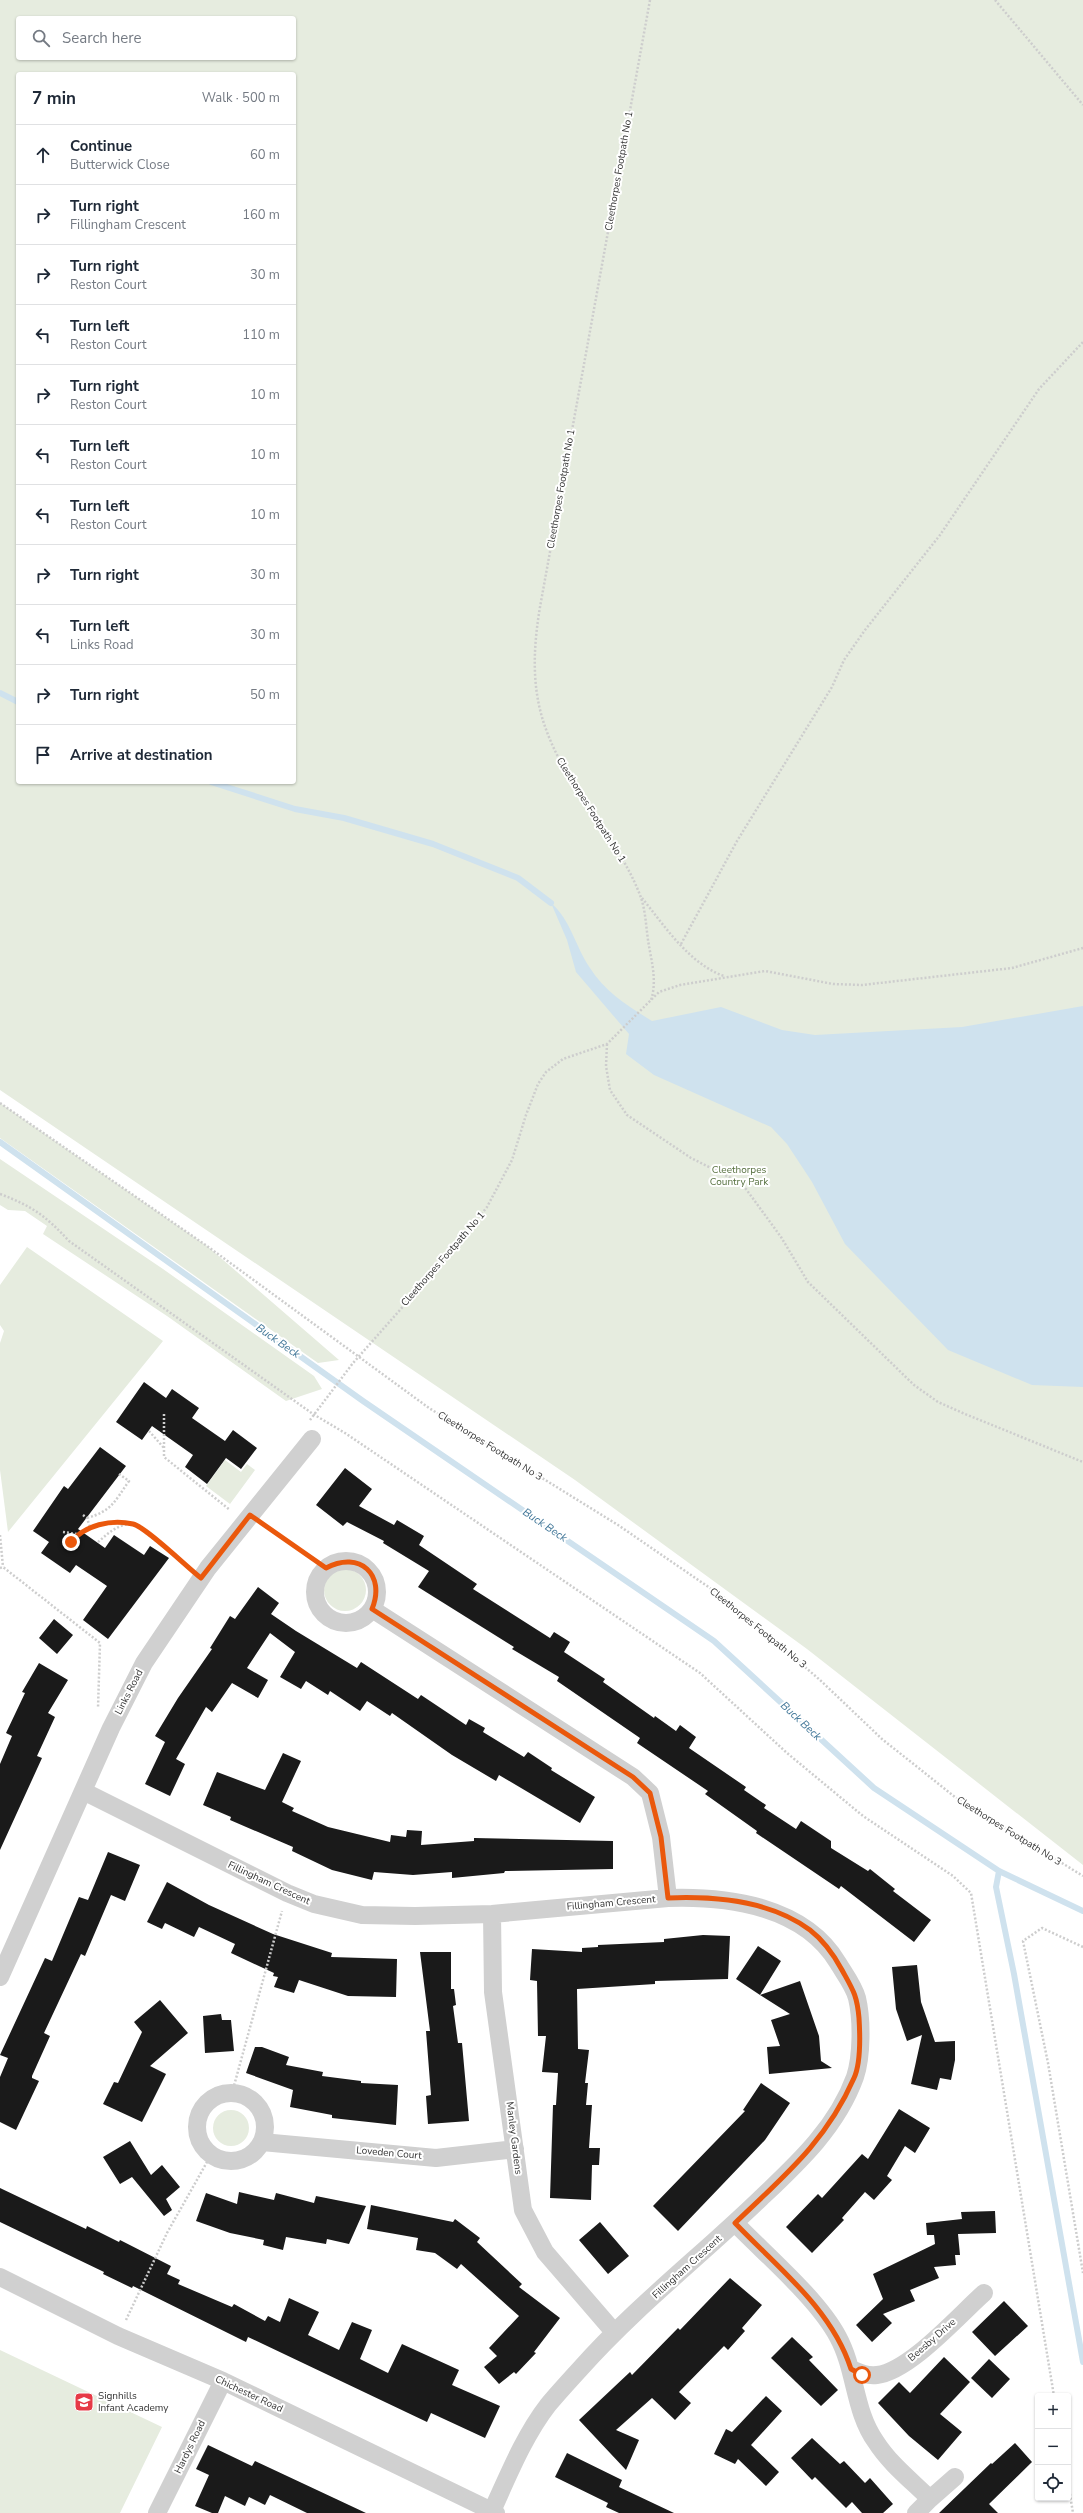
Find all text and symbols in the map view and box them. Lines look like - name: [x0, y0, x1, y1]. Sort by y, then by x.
- search box: [16, 16, 296, 60]
- icon: search: [30, 27, 52, 49]
- text: Search here: [62, 28, 142, 48]
- text: 7 min: [32, 87, 76, 110]
- text: Walk · 500 m: [202, 89, 280, 107]
- street label: Cleethorpes Footpath No 1: [602, 110, 636, 232]
- text: Continue: [70, 136, 132, 156]
- icon: ahead: [32, 144, 54, 166]
- text: 60 m: [250, 146, 280, 164]
- text: Butterwick Close: [70, 156, 170, 174]
- text: Turn right: [70, 196, 139, 216]
- icon: right: [32, 204, 54, 226]
- text: 160 m: [242, 206, 280, 224]
- text: Fillingham Crescent: [70, 216, 186, 234]
- text: Turn right: [70, 256, 139, 276]
- icon: right: [32, 264, 54, 286]
- text: 30 m: [250, 266, 280, 284]
- text: Reston Court: [70, 276, 146, 294]
- text: Turn left: [70, 316, 129, 336]
- icon: left: [32, 324, 54, 346]
- text: 110 m: [242, 326, 280, 344]
- text: Reston Court: [70, 336, 146, 354]
- text: Turn right: [70, 376, 139, 396]
- icon: right: [32, 384, 54, 406]
- text: 10 m: [250, 386, 280, 404]
- text: Reston Court: [70, 396, 146, 414]
- street label: Cleethorpes Footpath No 1: [544, 428, 578, 550]
- text: Turn left: [70, 436, 129, 456]
- icon: left: [32, 444, 54, 466]
- text: 10 m: [250, 446, 280, 464]
- text: Reston Court: [70, 456, 146, 474]
- text: Turn left: [70, 496, 129, 516]
- icon: left: [32, 504, 54, 526]
- text: 10 m: [250, 506, 280, 524]
- text: Reston Court: [70, 516, 146, 534]
- icon: right: [32, 564, 54, 586]
- text: Turn right: [70, 565, 139, 585]
- text: 30 m: [250, 566, 280, 584]
- text: Turn left: [70, 616, 129, 636]
- icon: left: [32, 624, 54, 646]
- text: 30 m: [250, 626, 280, 644]
- text: Links Road: [70, 636, 134, 654]
- icon: right: [32, 684, 54, 706]
- text: Turn right: [70, 685, 139, 705]
- text: 50 m: [250, 686, 280, 704]
- icon: arrive: [32, 744, 54, 766]
- text: Arrive at destination: [70, 745, 213, 765]
- street label: Cleethorpes Footpath No 1: [553, 755, 629, 865]
- park label: Cleethorpes Country Park: [710, 1163, 769, 1189]
- street label: Cleethorpes Footpath No 1: [398, 1209, 488, 1309]
- water label: Buck Beck: [253, 1320, 304, 1362]
- street label: Cleethorpes Footpath No 3: [435, 1408, 545, 1484]
- water label: Buck Beck: [520, 1505, 571, 1546]
- route end: [62, 1533, 80, 1551]
- street label: Cleethorpes Footpath No 3: [706, 1584, 810, 1672]
- street label: Links Road: [112, 1667, 146, 1717]
- water label: Buck Beck: [777, 1698, 825, 1744]
- street label: Cleethorpes Footpath No 3: [954, 1793, 1064, 1869]
- street label: Fillingham Crescent: [226, 1858, 313, 1908]
- street label: Fillingham Crescent: [566, 1892, 656, 1914]
- street label: Manley Gardens: [503, 2101, 525, 2175]
- street label: Loveden Court: [356, 2143, 423, 2163]
- street label: Fillingham Crescent: [649, 2232, 725, 2302]
- street label: Beesby Drive: [905, 2315, 959, 2365]
- route start: [853, 2366, 871, 2384]
- street label: Chichester Road: [213, 2372, 285, 2416]
- place label: Signhills Infant Academy: [98, 2389, 169, 2415]
- school or university icon: Signhills Infant Academy: [73, 2391, 95, 2413]
- map controls: [1035, 2393, 1071, 2501]
- button: +: [1035, 2393, 1071, 2429]
- street label: Hardys Road: [171, 2418, 209, 2476]
- button: −: [1035, 2429, 1071, 2465]
- button: locate: [1035, 2465, 1071, 2501]

